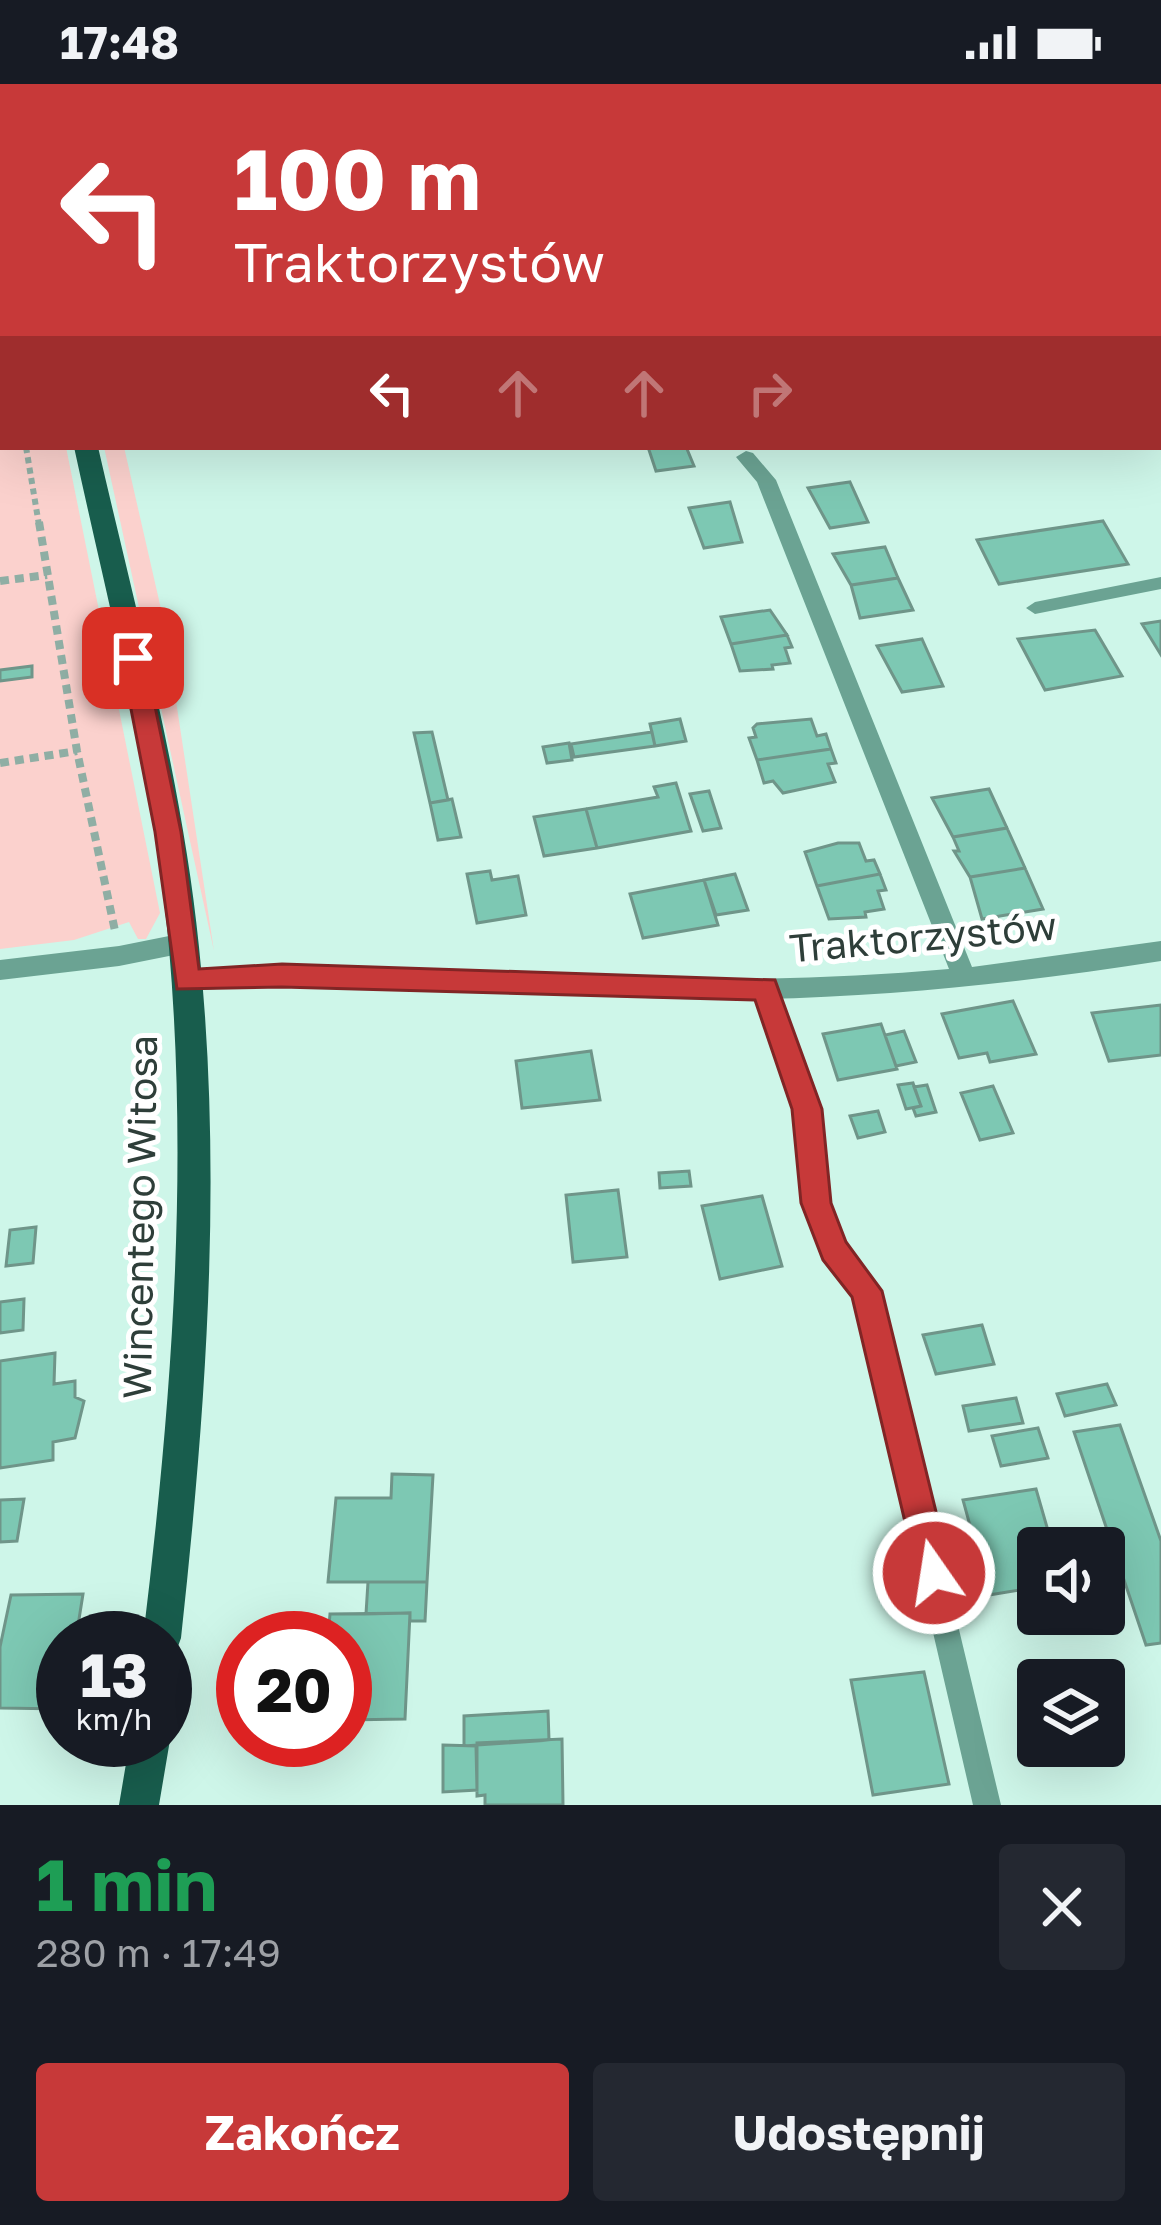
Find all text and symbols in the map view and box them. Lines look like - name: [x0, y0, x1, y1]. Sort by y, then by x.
- text: 17:48: [60, 15, 179, 69]
- text: 100 m: [234, 128, 481, 228]
- icon: left: [36, 132, 192, 288]
- text: Traktorzystów: [234, 229, 605, 294]
- icon: left: [359, 360, 425, 426]
- icon: ahead: [485, 360, 551, 426]
- icon: ahead: [611, 360, 677, 426]
- icon: right: [737, 360, 803, 426]
- pin: [82, 607, 184, 709]
- icon: arrive: [100, 625, 166, 691]
- street label: Traktorzystów: [787, 901, 1058, 972]
- street label: Wincentego Witosa: [113, 1034, 166, 1400]
- position arrow: [871, 1510, 997, 1636]
- map controls: [1017, 1527, 1125, 1767]
- button: sound: [1017, 1527, 1125, 1635]
- speed limit sign: 20: [216, 1611, 372, 1767]
- text: 13: [80, 1638, 148, 1710]
- button: layers: [1017, 1659, 1125, 1767]
- text: km/h: [76, 1701, 152, 1737]
- text: 1 min: [36, 1840, 217, 1927]
- button: close: [999, 1844, 1125, 1970]
- text: 280 m · 17:49: [36, 1929, 281, 1976]
- button: Zakończ: [36, 2063, 569, 2201]
- button: Udostępnij: [593, 2063, 1125, 2201]

